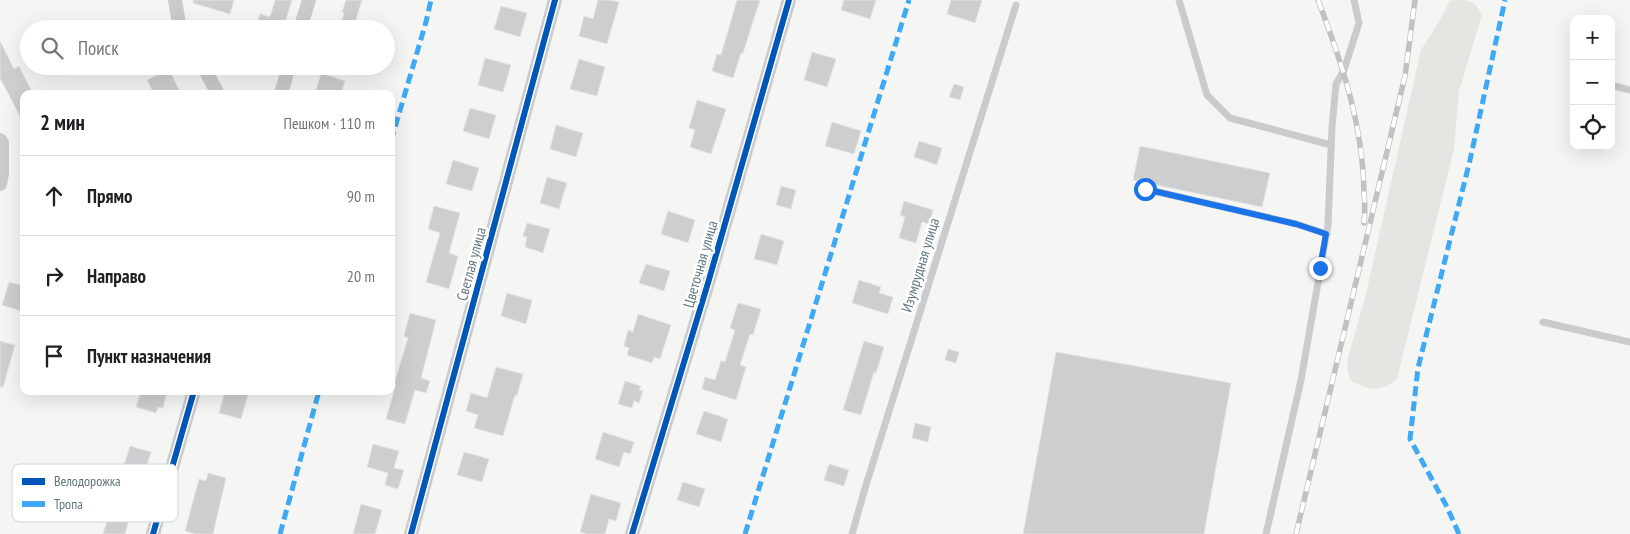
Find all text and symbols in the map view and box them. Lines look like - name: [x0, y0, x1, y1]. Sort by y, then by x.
- map controls: [1570, 15, 1615, 150]
- button: +: [1570, 15, 1615, 60]
- search box: [20, 20, 395, 75]
- icon: search: [38, 34, 66, 62]
- text: Поиск: [78, 36, 119, 60]
- button: −: [1570, 60, 1615, 105]
- button: locate: [1570, 105, 1615, 150]
- text: 2 мин: [40, 109, 85, 136]
- text: Пешком · 110 m: [284, 113, 375, 133]
- route start: [1134, 178, 1157, 201]
- icon: ahead: [40, 182, 68, 210]
- text: Прямо: [87, 184, 132, 208]
- text: 90 m: [347, 186, 375, 206]
- street label: Изумрудная улица: [897, 216, 943, 314]
- street label: Цветочная улица: [679, 218, 721, 310]
- street label: Светлая улица: [452, 225, 490, 303]
- route end: [1309, 257, 1332, 280]
- icon: right: [40, 262, 68, 290]
- text: Направо: [87, 264, 146, 288]
- text: 20 m: [347, 266, 375, 286]
- icon: arrive: [40, 342, 68, 370]
- text: Пункт назначения: [87, 344, 211, 368]
- legend: [12, 464, 178, 522]
- text: Велодорожка: [54, 472, 121, 490]
- text: Тропа: [54, 495, 83, 513]

